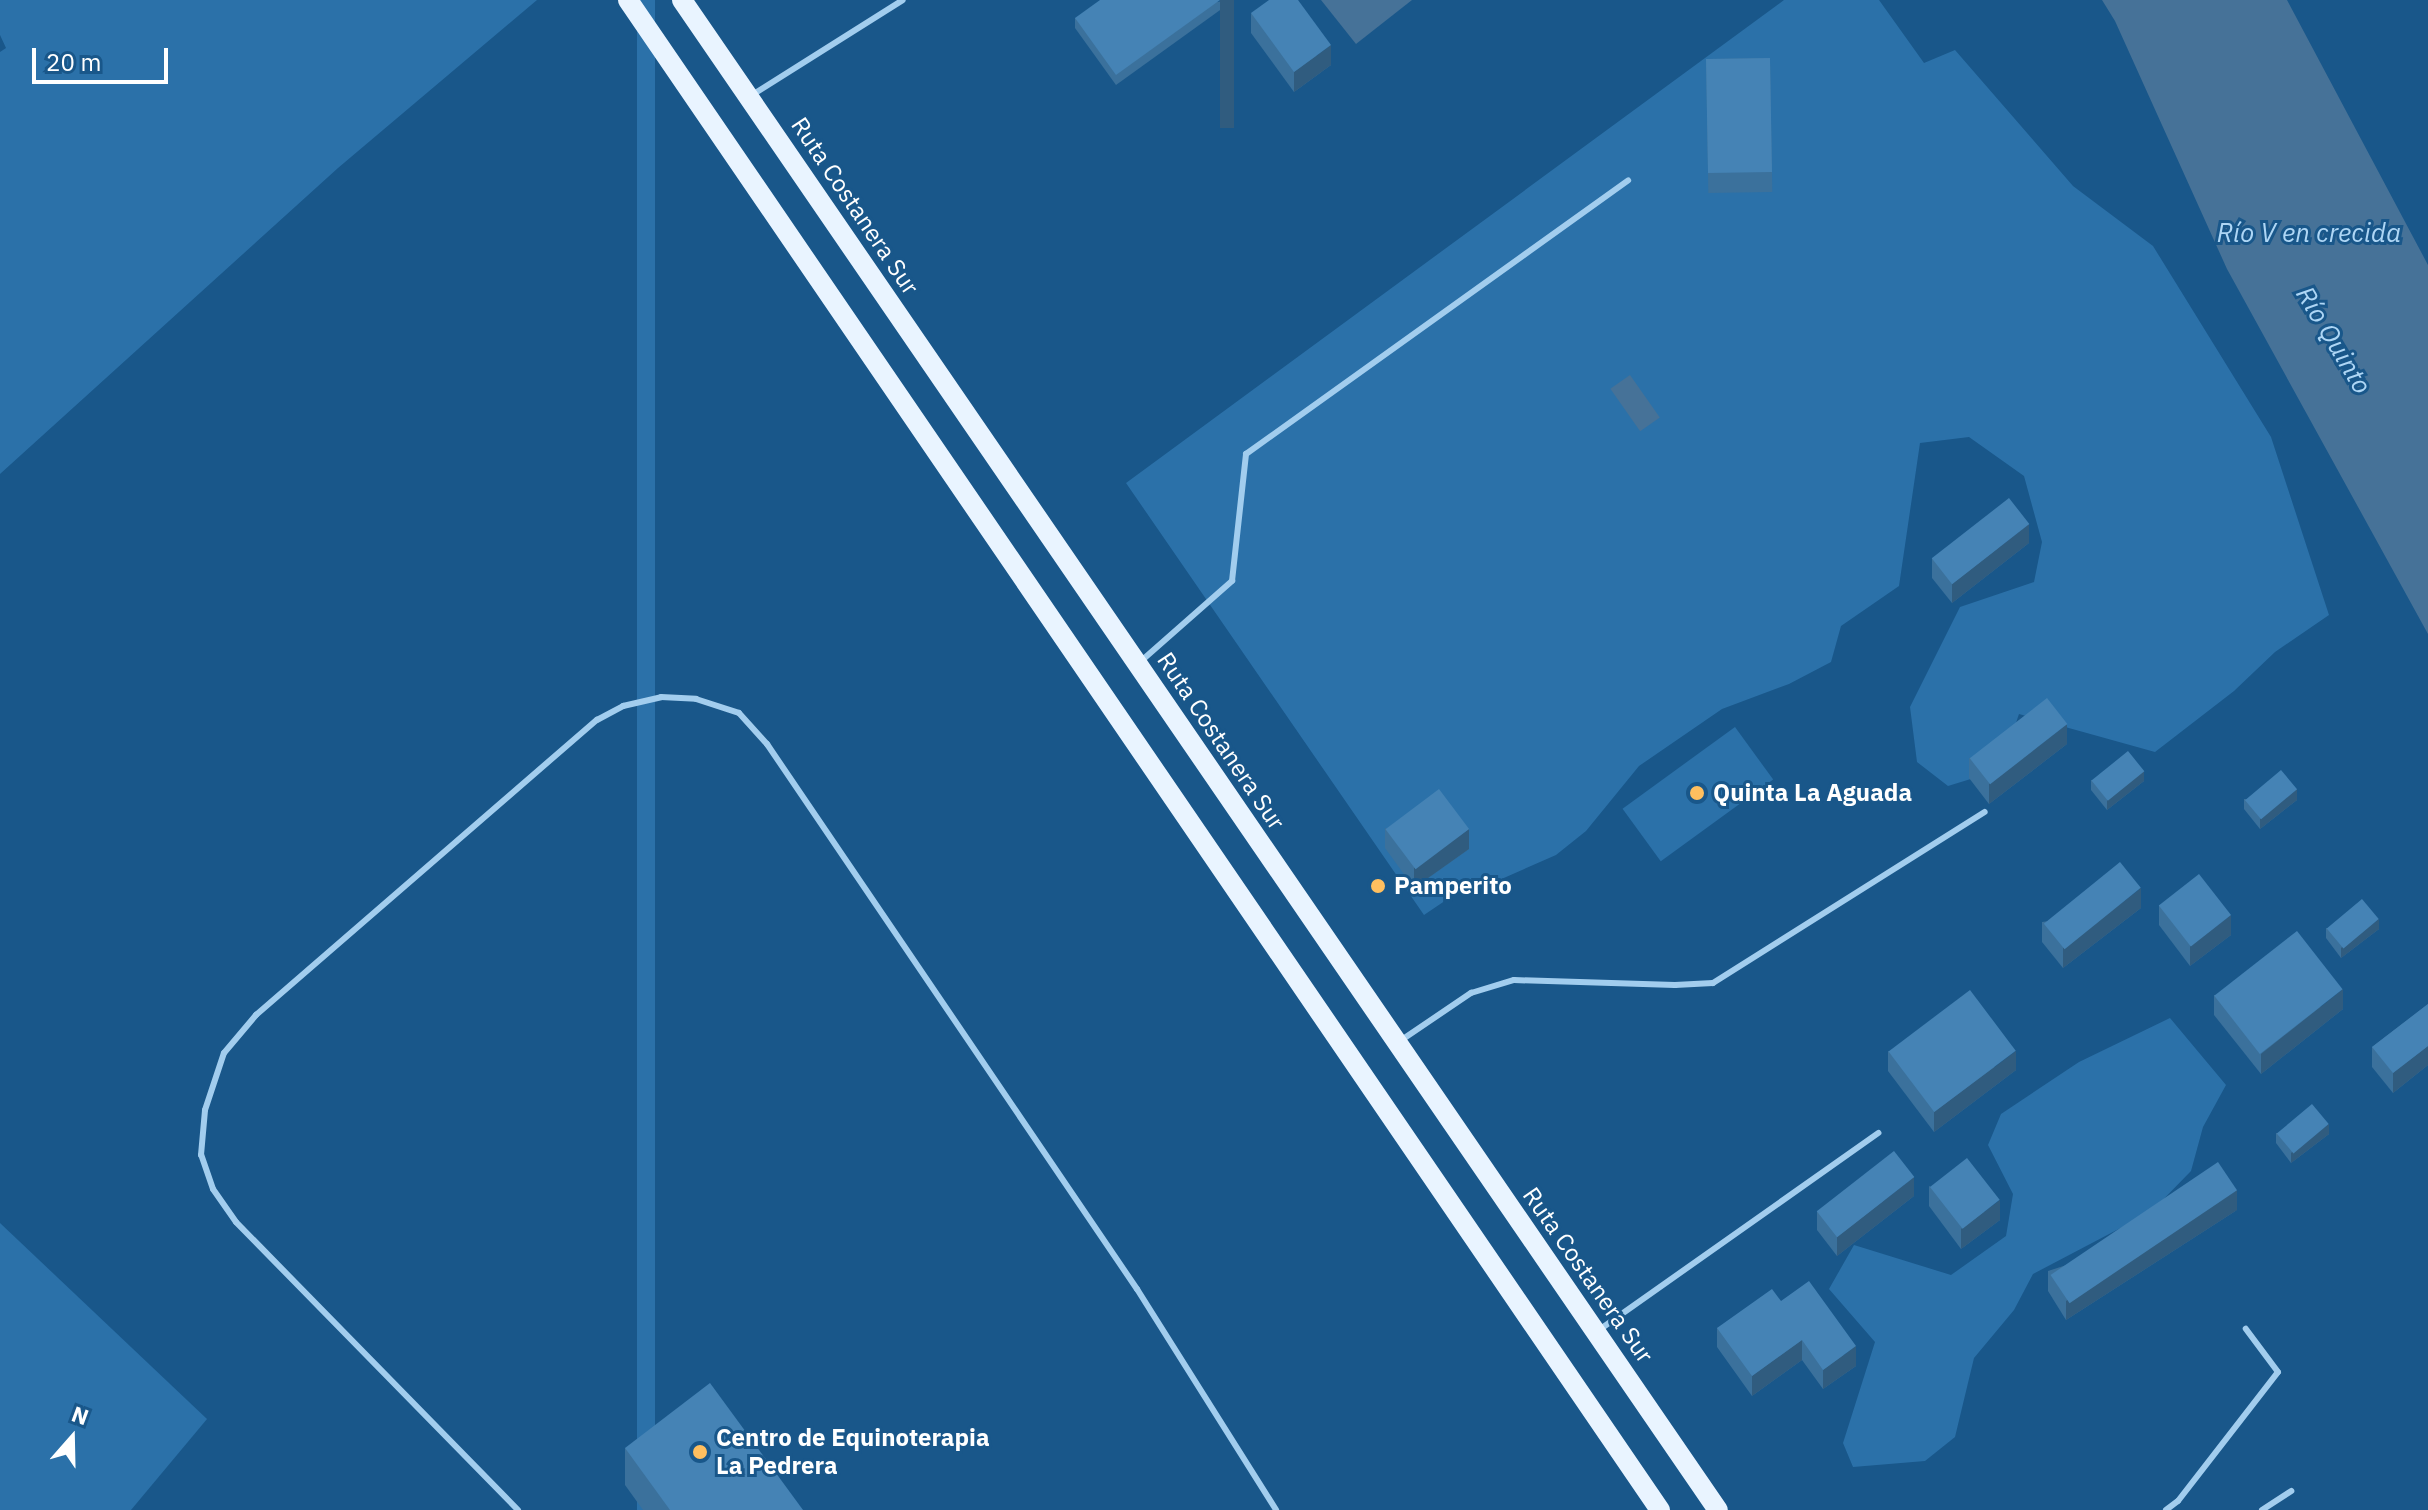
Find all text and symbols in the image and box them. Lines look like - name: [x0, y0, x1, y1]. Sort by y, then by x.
- scale bar: [36, 32, 172, 82]
- text: 20 m: [46, 46, 101, 78]
- street label: Ruta Costanera Sur: [785, 112, 925, 300]
- water label: Río V en crecida: [2217, 217, 2401, 249]
- water label: Río Quinto: [2290, 281, 2378, 399]
- street label: Ruta Costanera Sur: [1151, 647, 1291, 835]
- place label: Quinta La Aguada: [1713, 779, 1912, 807]
- marker: Quinta La Aguada: [1688, 784, 1706, 802]
- place label: Pamperito: [1394, 872, 1512, 900]
- marker: Pamperito: [1369, 877, 1387, 895]
- street label: Ruta Costanera Sur: [1517, 1182, 1659, 1368]
- north arrow: [32, 1398, 112, 1478]
- text: N: [68, 1399, 93, 1431]
- place label: Centro de Equinoterapia La Pedrera: [716, 1424, 990, 1480]
- marker: Centro de Equinoterapia La Pedrera: [691, 1443, 709, 1461]

